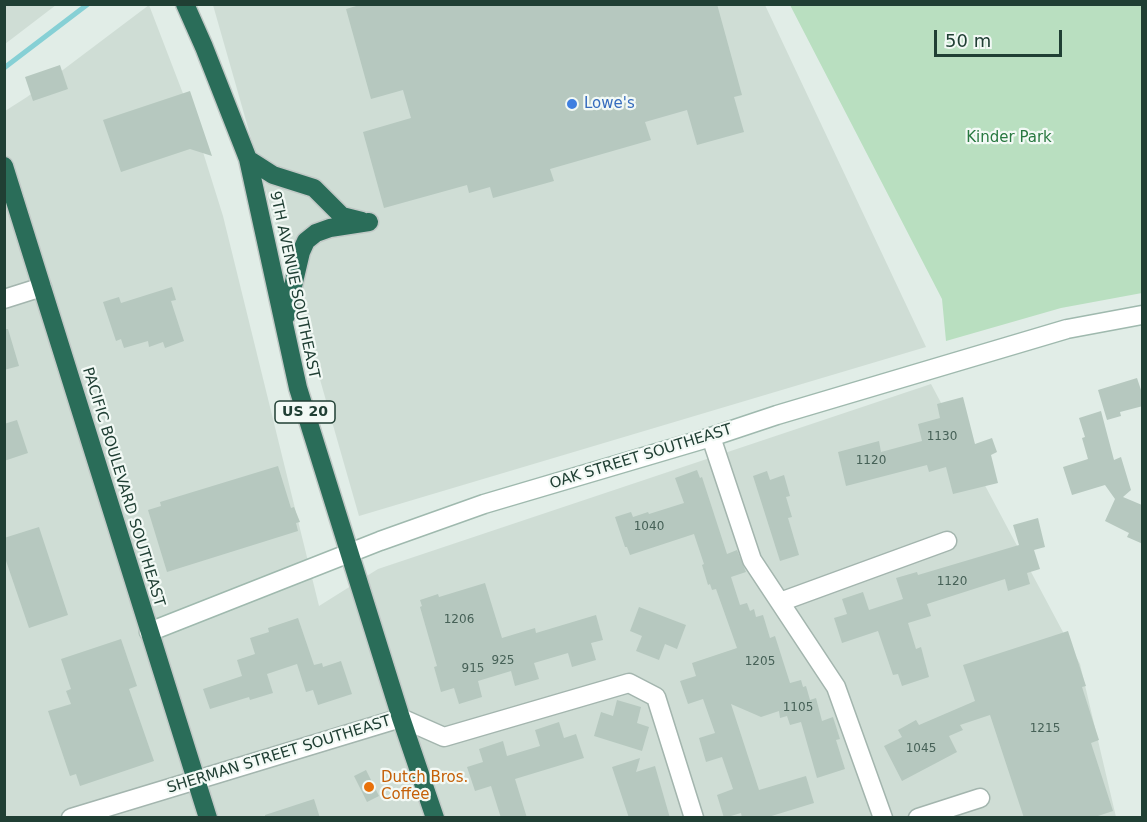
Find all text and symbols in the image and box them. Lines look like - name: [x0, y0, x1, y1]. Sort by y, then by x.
- scale bar: [937, 18, 1064, 56]
- text: 50 m: [945, 30, 991, 51]
- place label: Lowe's: [584, 95, 635, 113]
- marker: Lowe's: [565, 97, 579, 111]
- park label: Kinder Park: [966, 129, 1052, 147]
- street label: 9TH AVENUE SOUTHEAST: [265, 190, 323, 380]
- street label: PACIFIC BOULEVARD SOUTHEAST: [78, 365, 168, 609]
- road number: US 20: [275, 401, 335, 423]
- street label: OAK STREET SOUTHEAST: [548, 421, 734, 493]
- house number: 1130: [927, 430, 957, 444]
- house number: 1120: [856, 454, 886, 468]
- house number: 1040: [634, 520, 664, 534]
- house number: 1120: [937, 575, 967, 589]
- house number: 1206: [444, 613, 474, 627]
- house number: 925: [492, 654, 514, 668]
- house number: 1205: [745, 655, 775, 669]
- house number: 915: [462, 662, 484, 676]
- house number: 1105: [783, 701, 813, 715]
- street label: SHERMAN STREET SOUTHEAST: [165, 712, 393, 798]
- house number: 1215: [1030, 722, 1060, 736]
- house number: 1045: [906, 742, 936, 756]
- place label: Dutch Bros. Coffee: [381, 769, 468, 804]
- marker: Dutch Bros. Coffee: [362, 780, 376, 794]

